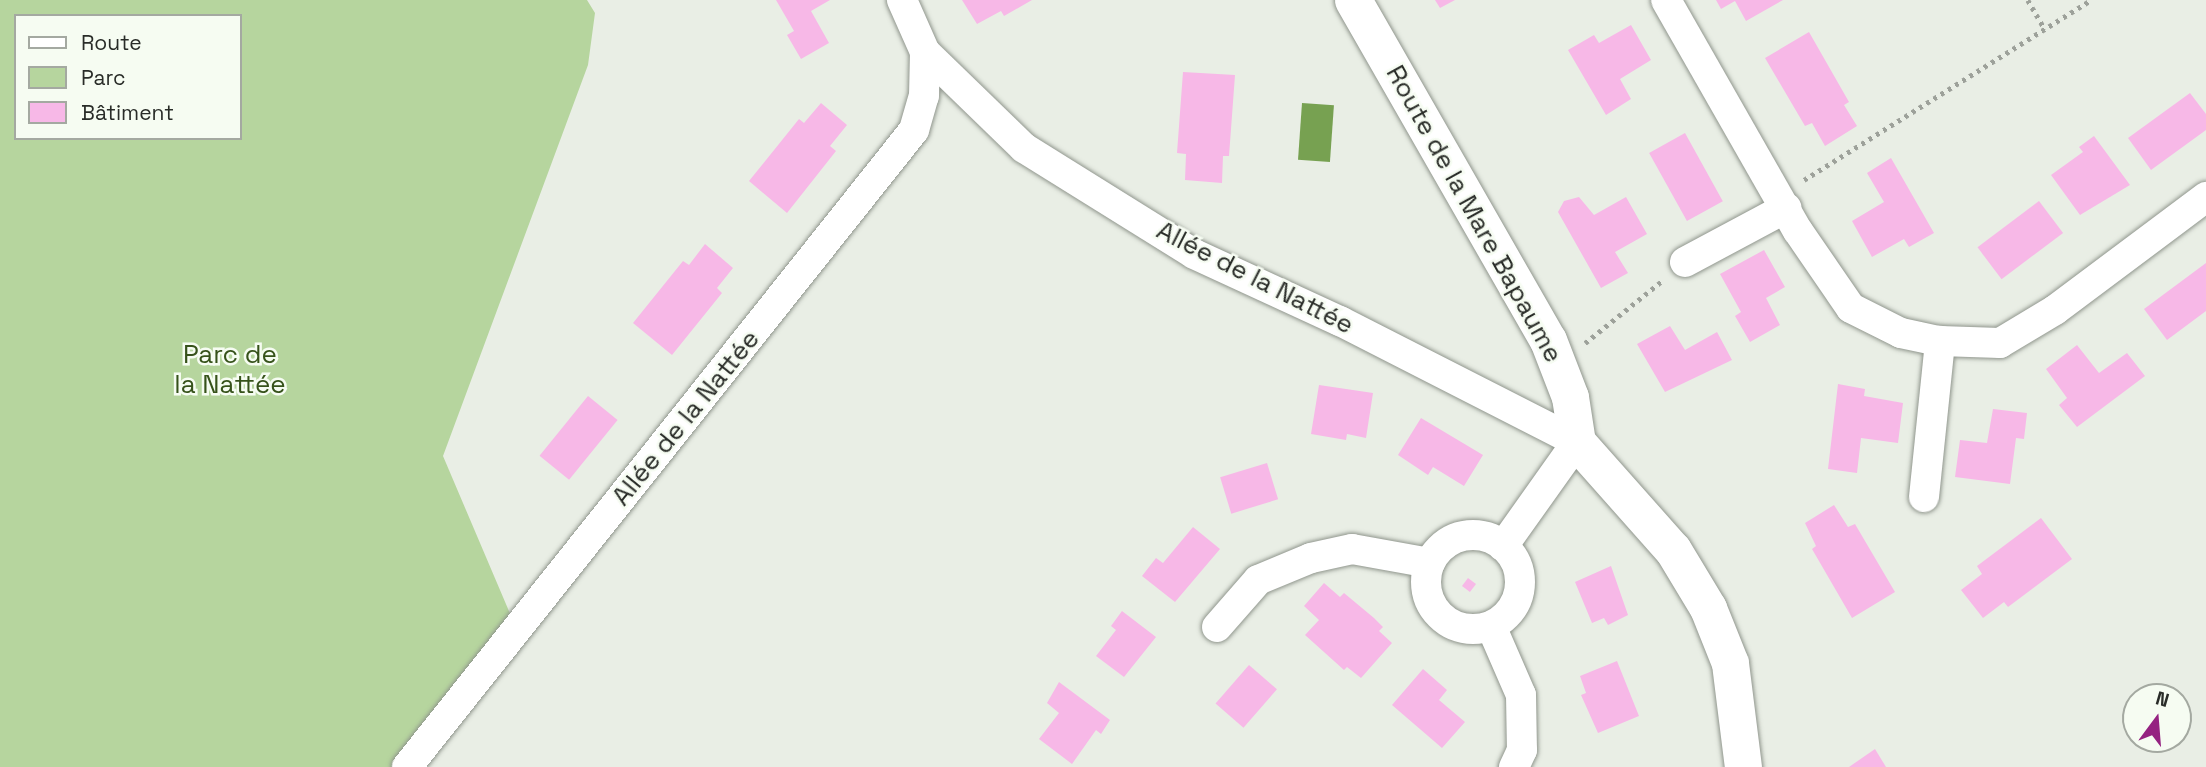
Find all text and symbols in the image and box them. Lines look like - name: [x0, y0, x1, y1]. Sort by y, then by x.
- legend: [14, 14, 242, 140]
- text: Route: [81, 29, 142, 56]
- street label: Route de la Mare Bapaume: [1379, 60, 1569, 368]
- text: Parc: [81, 64, 126, 91]
- text: Bâtiment: [81, 99, 174, 126]
- street label: Allée de la Nattée: [1151, 215, 1359, 341]
- street label: Allée de la Nattée: [606, 324, 766, 512]
- park label: Parc de la Nattée: [174, 339, 286, 400]
- north arrow: [2122, 683, 2192, 753]
- text: N: [2153, 685, 2172, 713]

